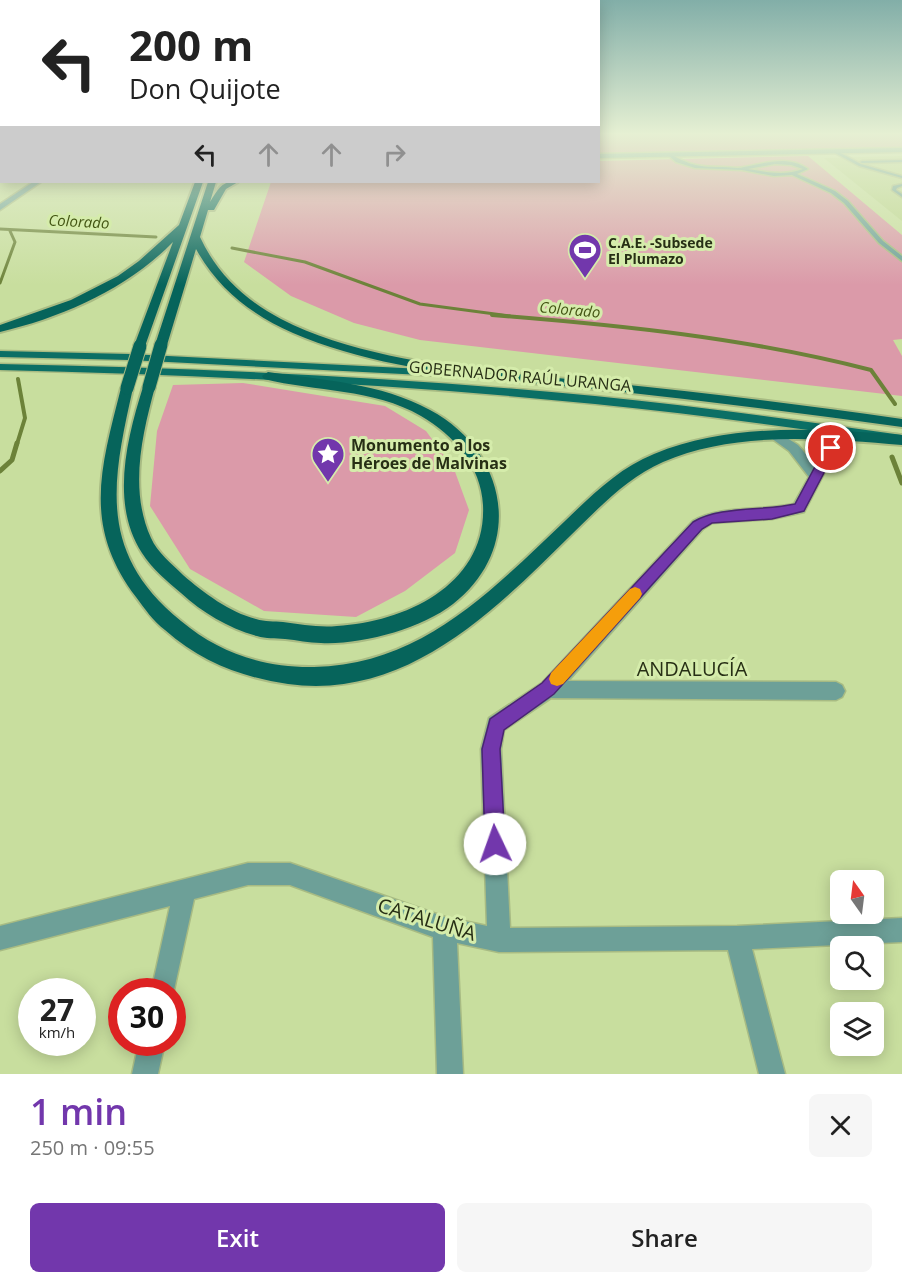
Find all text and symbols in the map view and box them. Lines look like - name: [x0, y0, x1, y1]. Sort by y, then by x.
- text: 200 m: [129, 16, 253, 73]
- icon: left: [30, 24, 108, 102]
- text: Don Quijote: [129, 70, 281, 107]
- icon: left: [189, 138, 222, 171]
- icon: ahead: [252, 138, 285, 171]
- icon: ahead: [315, 138, 348, 171]
- icon: right: [378, 138, 411, 171]
- water label: Colorado: [48, 209, 110, 233]
- sports icon: C.A.E. -Subsede El Plumazo: [567, 232, 603, 279]
- place label: C.A.E. -Subsede El Plumazo: [608, 233, 713, 268]
- water label: Colorado: [539, 296, 601, 322]
- street label: GOBERNADOR RAÚL URANGA: [408, 355, 633, 397]
- pin: [805, 422, 856, 473]
- icon: arrive: [814, 431, 847, 464]
- place label: Monumento a los Héroes de Malvinas: [351, 434, 507, 474]
- place icon: Monumento a los Héroes de Malvinas: [310, 436, 346, 483]
- street label: ANDALUCÍA: [637, 655, 748, 682]
- position arrow: [463, 812, 527, 876]
- north arrow: [830, 870, 884, 924]
- map controls: [830, 870, 884, 1056]
- street label: CATALUÑA: [374, 891, 480, 947]
- button: search: [830, 936, 884, 990]
- speed limit sign: 30: [108, 978, 186, 1056]
- text: 27: [40, 989, 74, 1030]
- button: layers: [830, 1002, 884, 1056]
- text: km/h: [39, 1022, 75, 1042]
- text: 1 min: [30, 1087, 127, 1136]
- button: close: [809, 1094, 872, 1157]
- text: 250 m · 09:55: [30, 1134, 155, 1161]
- button: Exit: [30, 1203, 445, 1272]
- button: Share: [457, 1203, 872, 1272]

